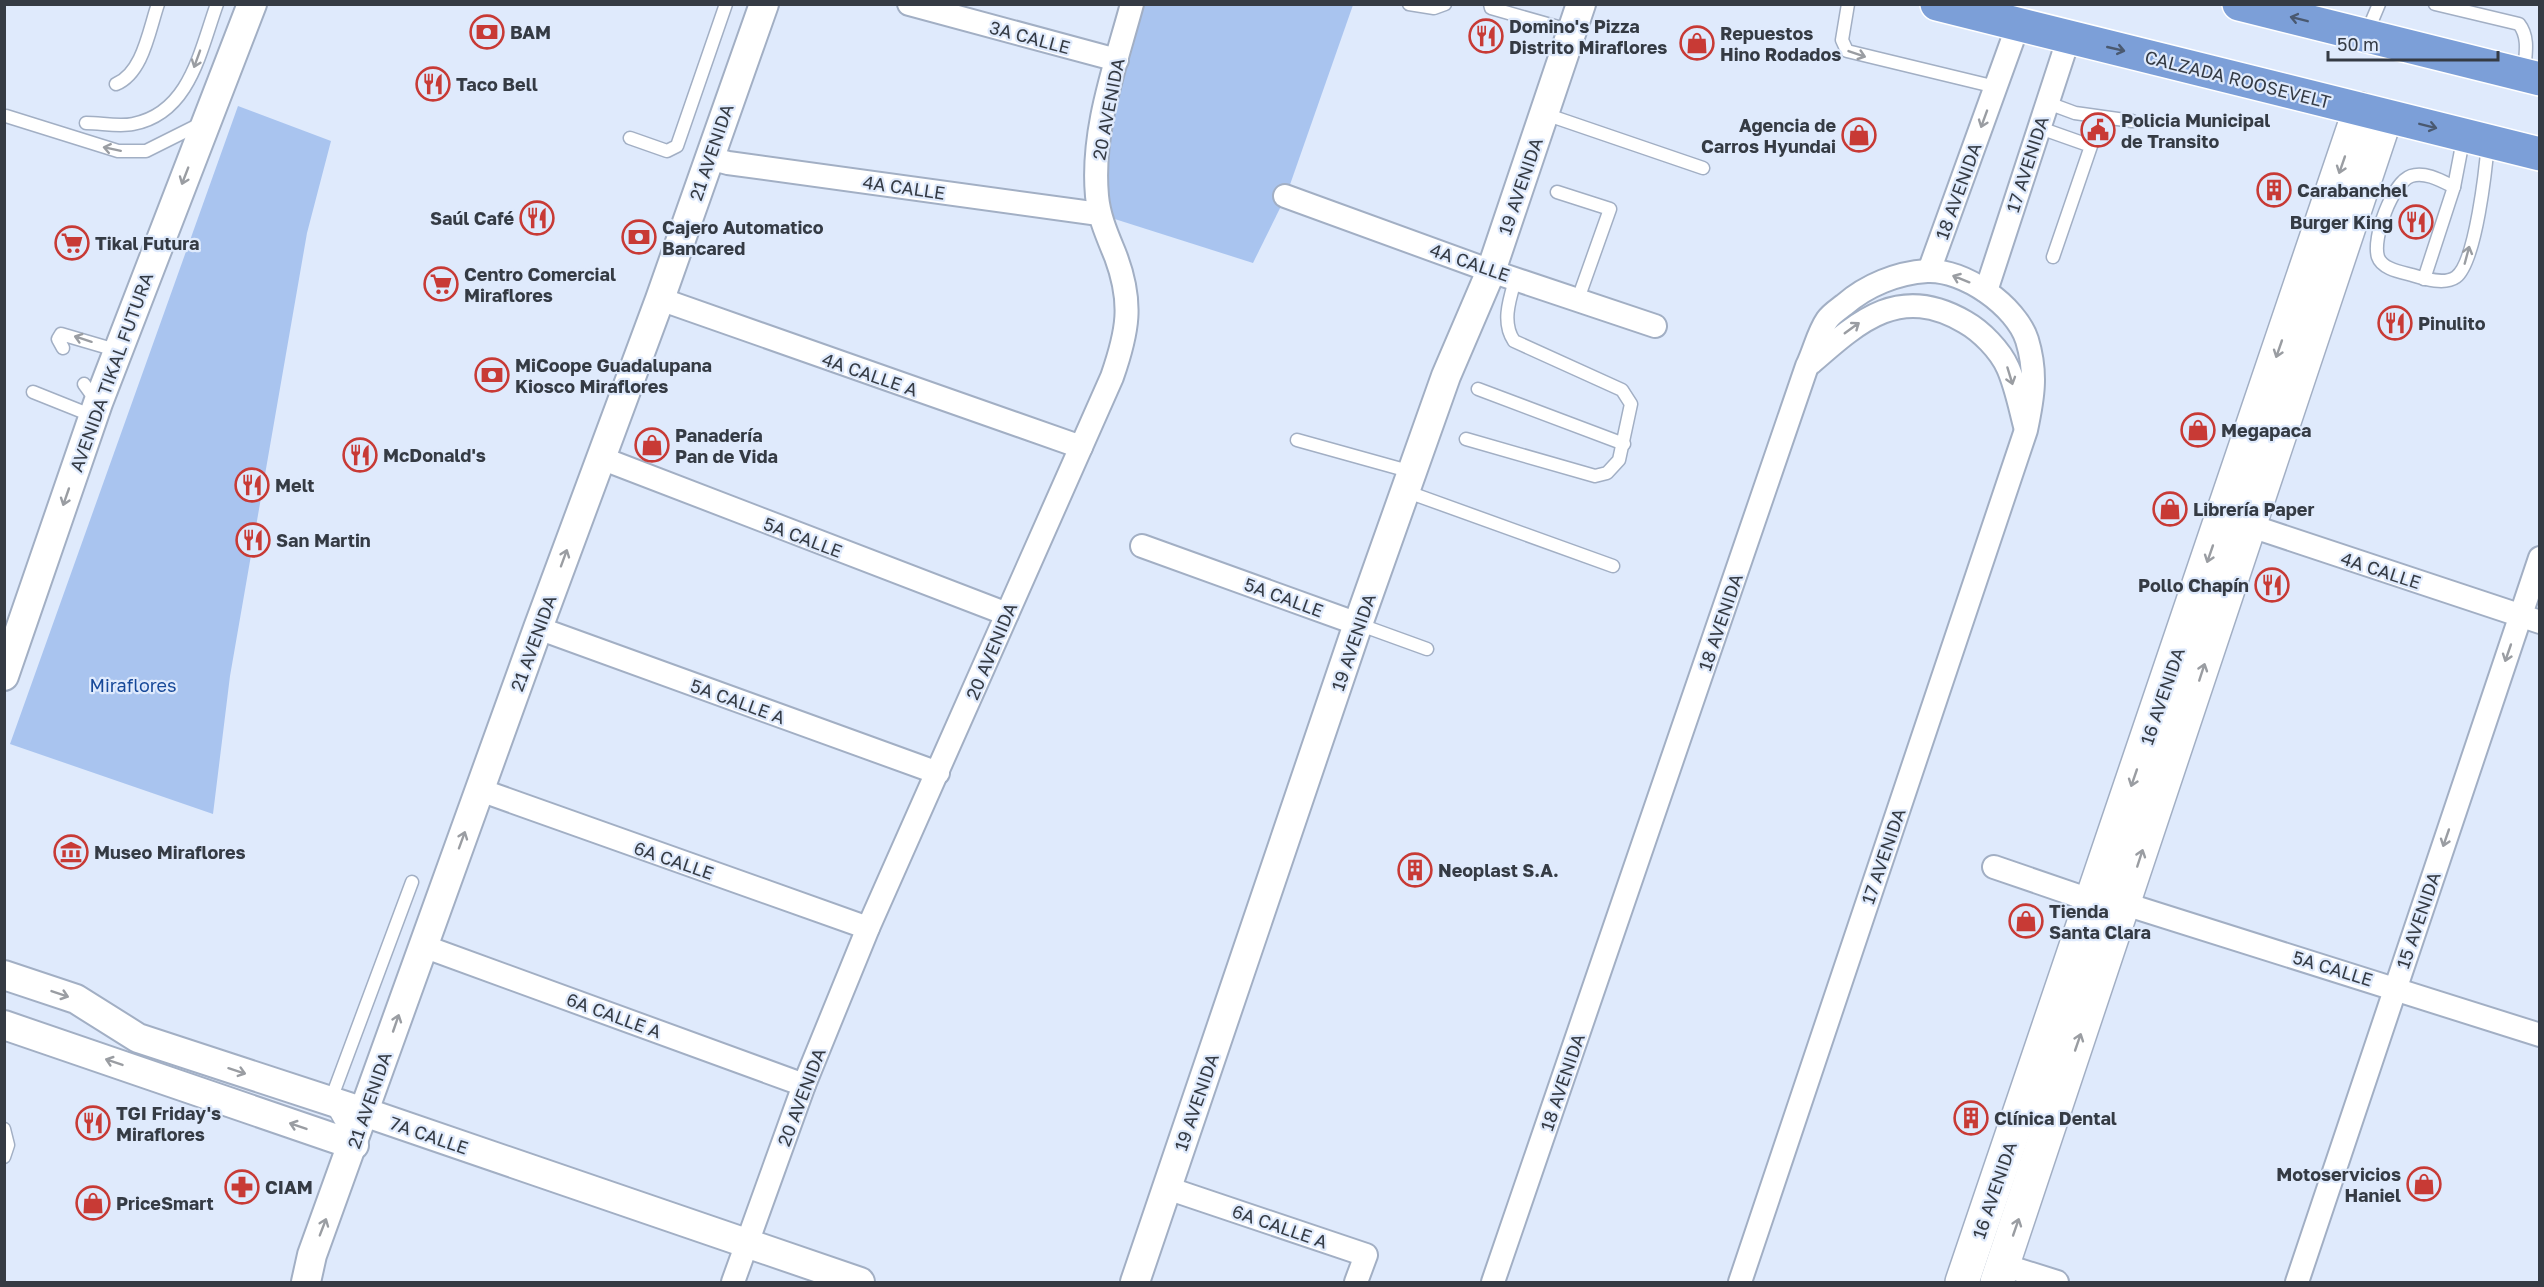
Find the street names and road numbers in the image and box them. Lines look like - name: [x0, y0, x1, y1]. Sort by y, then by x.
- street label: 3A CALLE: [987, 16, 1073, 58]
- street label: CALZADA ROOSEVELT: [2143, 45, 2333, 113]
- street label: 20 AVENIDA: [1087, 56, 1129, 162]
- street label: 21 AVENIDA: [684, 101, 738, 203]
- street label: 17 AVENIDA: [2001, 113, 2053, 215]
- street label: 19 AVENIDA: [1493, 135, 1547, 237]
- street label: 18 AVENIDA: [1930, 140, 1986, 242]
- street label: 4A CALLE: [861, 170, 947, 204]
- street label: 4A CALLE: [1427, 238, 1513, 286]
- street label: AVENIDA TIKAL FUTURA: [65, 269, 157, 475]
- street label: 4A CALLE A: [819, 347, 921, 401]
- street label: 5A CALLE: [761, 512, 845, 562]
- street label: 4A CALLE: [2338, 547, 2424, 593]
- street label: 18 AVENIDA: [1693, 571, 1747, 673]
- street label: 5A CALLE: [1241, 573, 1327, 621]
- street label: 19 AVENIDA: [1326, 591, 1380, 693]
- street label: 21 AVENIDA: [505, 592, 561, 694]
- street label: 20 AVENIDA: [961, 599, 1021, 703]
- street label: 16 AVENIDA: [2135, 645, 2189, 747]
- street label: 5A CALLE A: [688, 674, 788, 728]
- street label: 17 AVENIDA: [1856, 805, 1910, 907]
- street label: 6A CALLE: [631, 836, 717, 884]
- street label: 15 AVENIDA: [2391, 869, 2445, 971]
- street label: 5A CALLE: [2290, 945, 2376, 991]
- street label: 6A CALLE A: [564, 988, 664, 1042]
- street label: 18 AVENIDA: [1535, 1031, 1589, 1133]
- street label: 20 AVENIDA: [772, 1045, 830, 1149]
- street label: 21 AVENIDA: [342, 1049, 396, 1151]
- street label: 19 AVENIDA: [1169, 1051, 1223, 1153]
- street label: 7A CALLE: [387, 1111, 471, 1159]
- street label: 16 AVENIDA: [1967, 1139, 2021, 1241]
- street label: 6A CALLE A: [1229, 1199, 1331, 1253]

